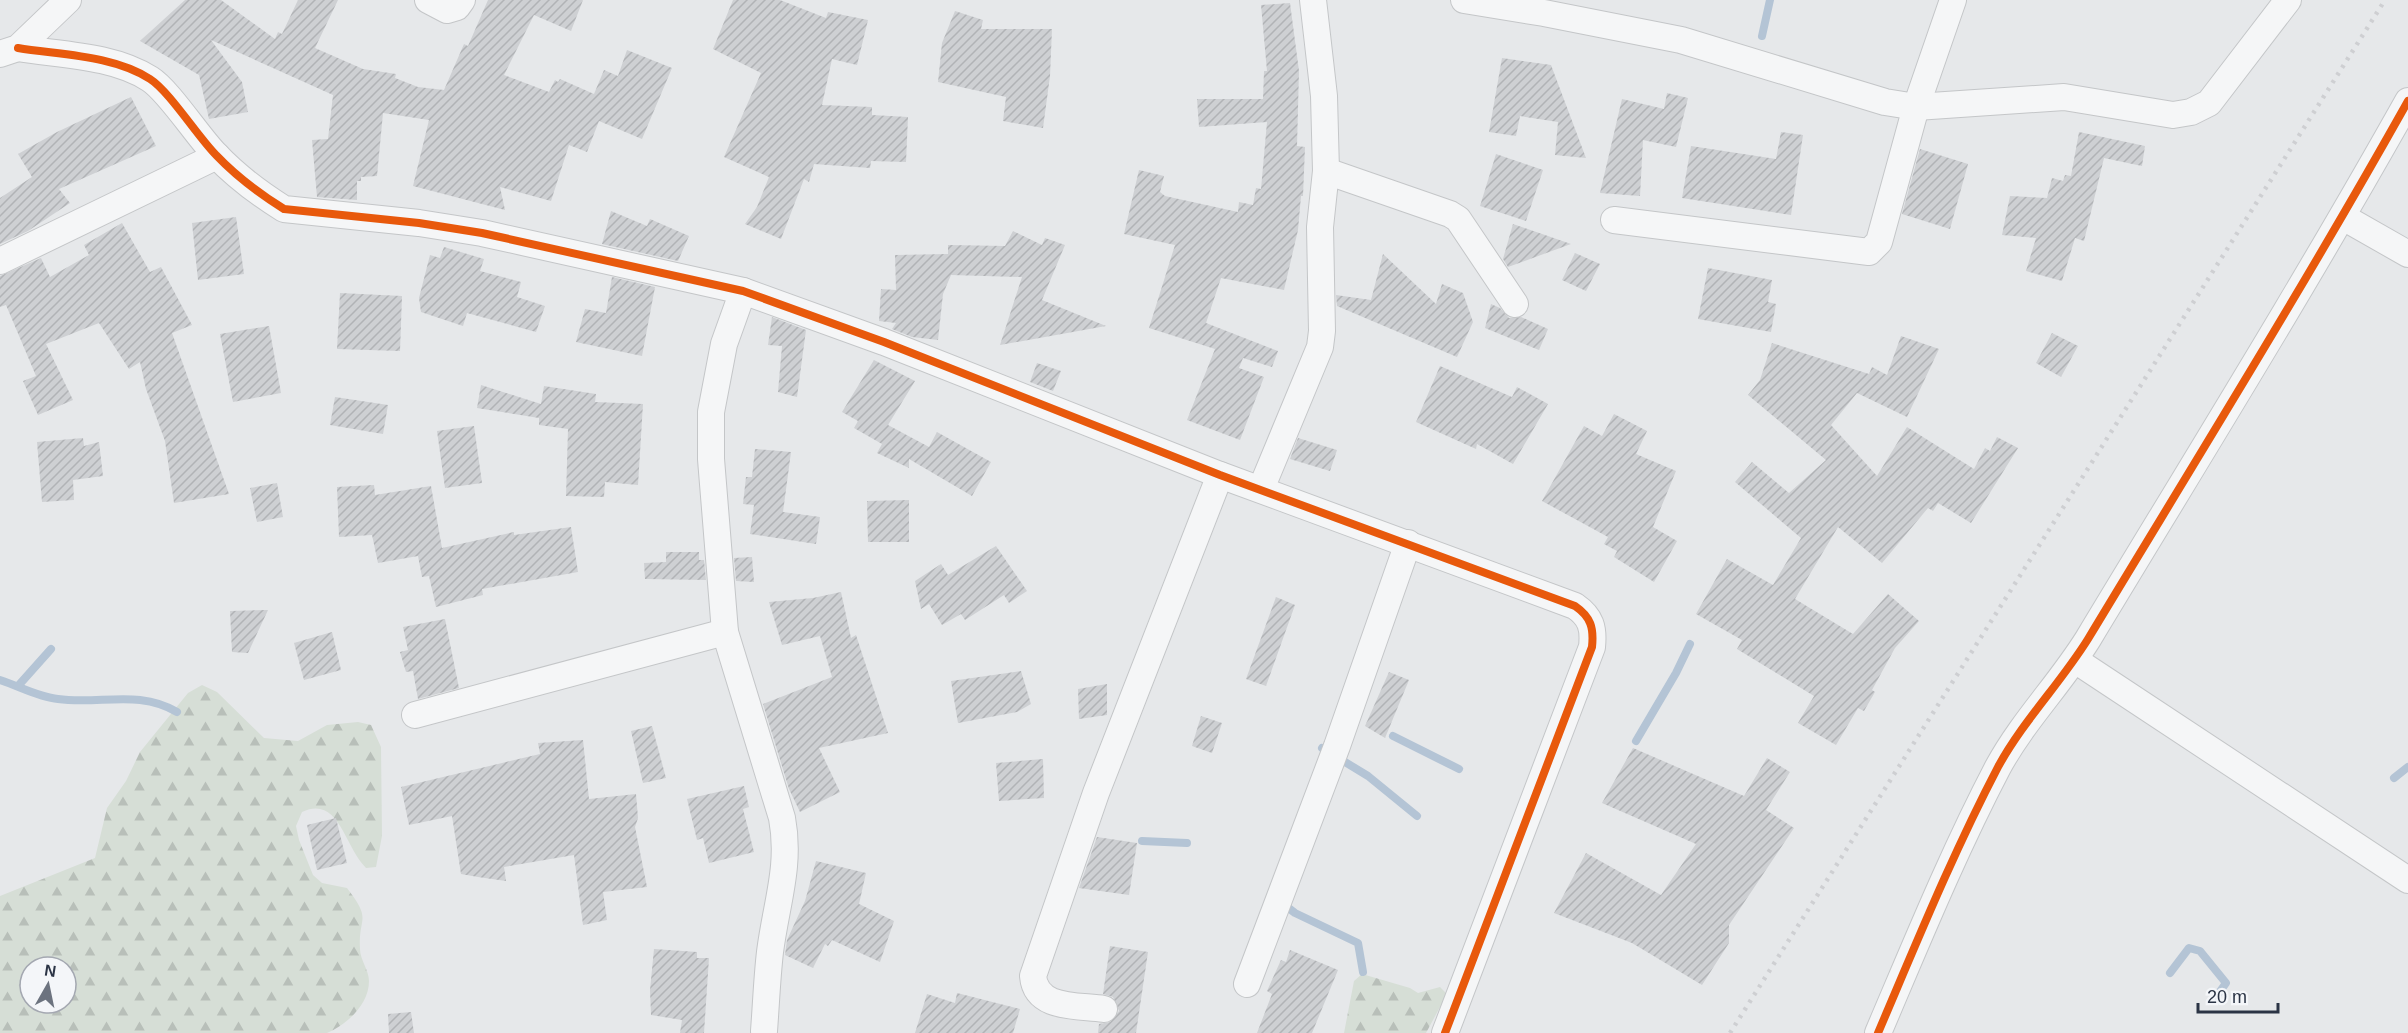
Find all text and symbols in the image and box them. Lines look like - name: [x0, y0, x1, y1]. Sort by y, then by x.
- north arrow: [18, 955, 78, 1015]
- text: N: [43, 961, 57, 980]
- scale bar: [2198, 976, 2278, 1014]
- text: 20 m: [2207, 987, 2247, 1007]

